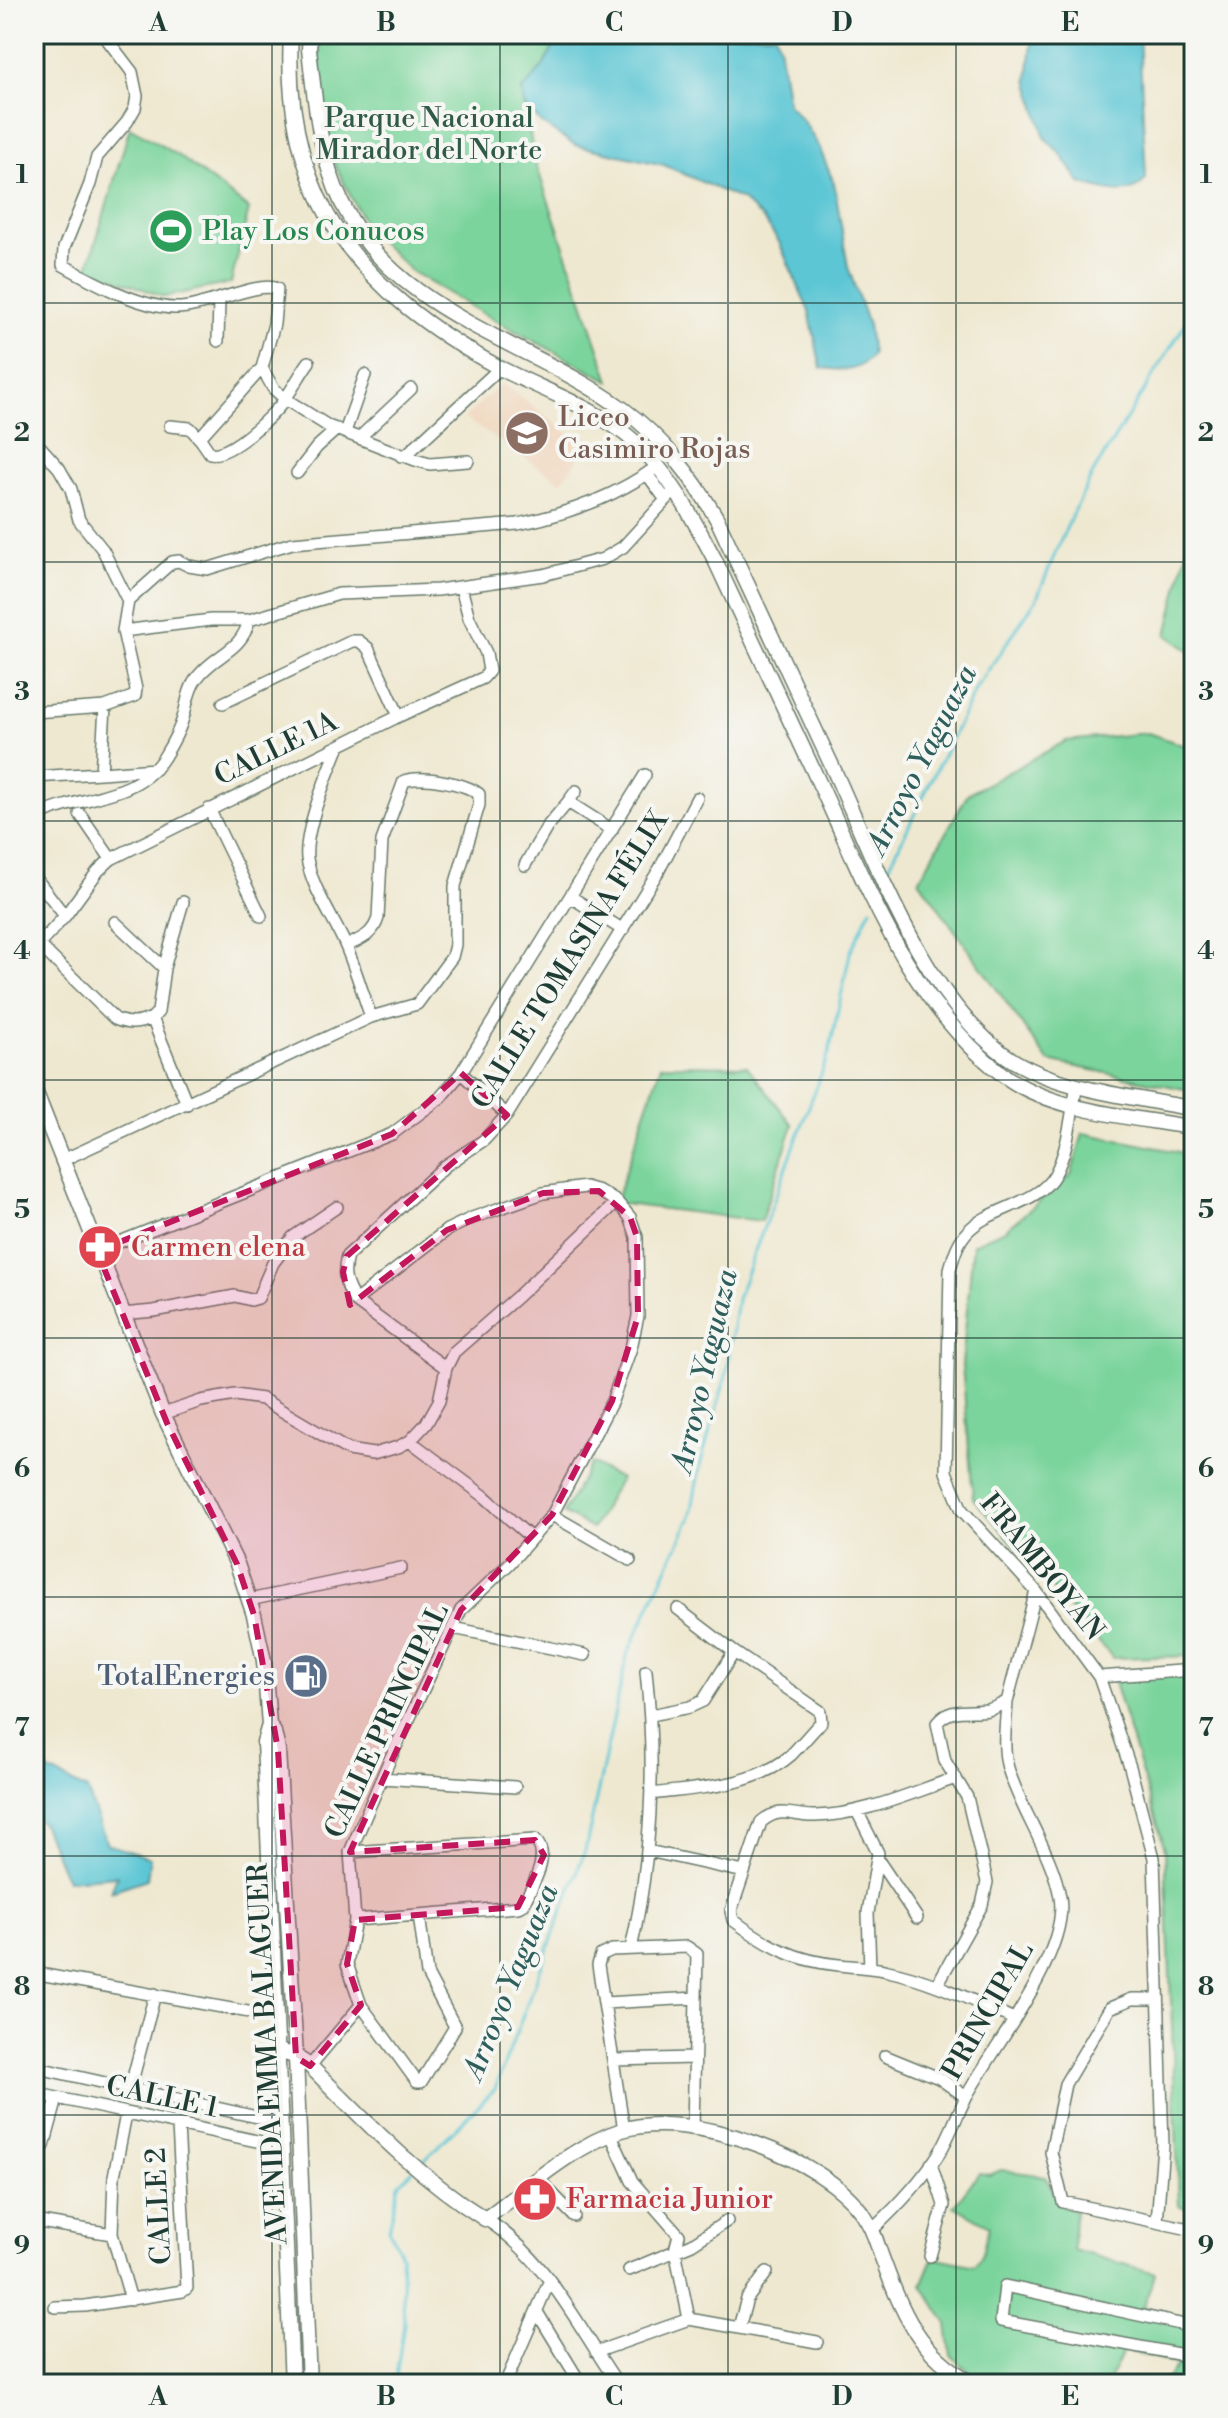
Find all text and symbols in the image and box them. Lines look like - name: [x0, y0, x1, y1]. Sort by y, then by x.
- text: A: [148, 7, 168, 39]
- text: B: [376, 7, 396, 39]
- text: C: [605, 7, 623, 39]
- text: D: [832, 7, 852, 39]
- text: E: [1061, 7, 1079, 39]
- park label: Parque Nacional Mirador del Norte: [316, 101, 542, 168]
- text: 1: [16, 159, 29, 191]
- text: 1: [1200, 159, 1213, 191]
- sports icon: Play Los Conucos: [147, 207, 195, 255]
- place label: Play Los Conucos: [202, 214, 425, 249]
- place label: Liceo Casimiro Rojas: [558, 400, 750, 467]
- school or university icon: Liceo Casimiro Rojas: [503, 409, 551, 457]
- text: 2: [14, 417, 30, 449]
- text: 2: [1198, 417, 1214, 449]
- water label: Arroyo Yaguaza: [857, 659, 986, 864]
- text: 3: [14, 676, 30, 708]
- text: 3: [1198, 676, 1214, 708]
- street label: CALLE 1A: [209, 704, 344, 794]
- street label: CALLE TOMASINA FÉLIX: [462, 802, 677, 1116]
- text: 4: [13, 935, 31, 967]
- text: 4: [1197, 935, 1215, 967]
- text: 5: [14, 1194, 30, 1226]
- text: 5: [1198, 1194, 1214, 1226]
- pharmacy icon: Carmen elena: [76, 1223, 124, 1271]
- place label: Carmen elena: [131, 1230, 306, 1265]
- water label: Arroyo Yaguaza: [663, 1265, 747, 1479]
- text: 6: [14, 1453, 30, 1485]
- text: 6: [1198, 1453, 1214, 1485]
- street label: FRAMBOYAN: [972, 1486, 1112, 1648]
- street label: CALLE PRINCIPAL: [317, 1598, 457, 1844]
- fuel station icon: TotalEnergies: [282, 1652, 330, 1700]
- place label: TotalEnergies: [97, 1659, 275, 1694]
- text: 7: [14, 1712, 30, 1744]
- text: 7: [1198, 1712, 1214, 1744]
- street label: AVENIDA EMMA BALAGUER: [241, 1862, 296, 2246]
- water label: Arroyo Yaguaza: [453, 1878, 568, 2088]
- street label: PRINCIPAL: [934, 1936, 1042, 2086]
- text: 8: [14, 1971, 30, 2003]
- text: 8: [1198, 1971, 1214, 2003]
- street label: CALLE 1: [103, 2068, 221, 2126]
- street label: CALLE 2: [138, 2146, 180, 2266]
- pharmacy icon: Farmacia Junior: [511, 2175, 559, 2223]
- place label: Farmacia Junior: [566, 2182, 773, 2217]
- text: 9: [14, 2230, 30, 2262]
- text: 9: [1198, 2230, 1214, 2262]
- text: A: [148, 2381, 168, 2413]
- text: B: [376, 2381, 396, 2413]
- text: C: [605, 2381, 623, 2413]
- text: D: [832, 2381, 852, 2413]
- text: E: [1061, 2381, 1079, 2413]

